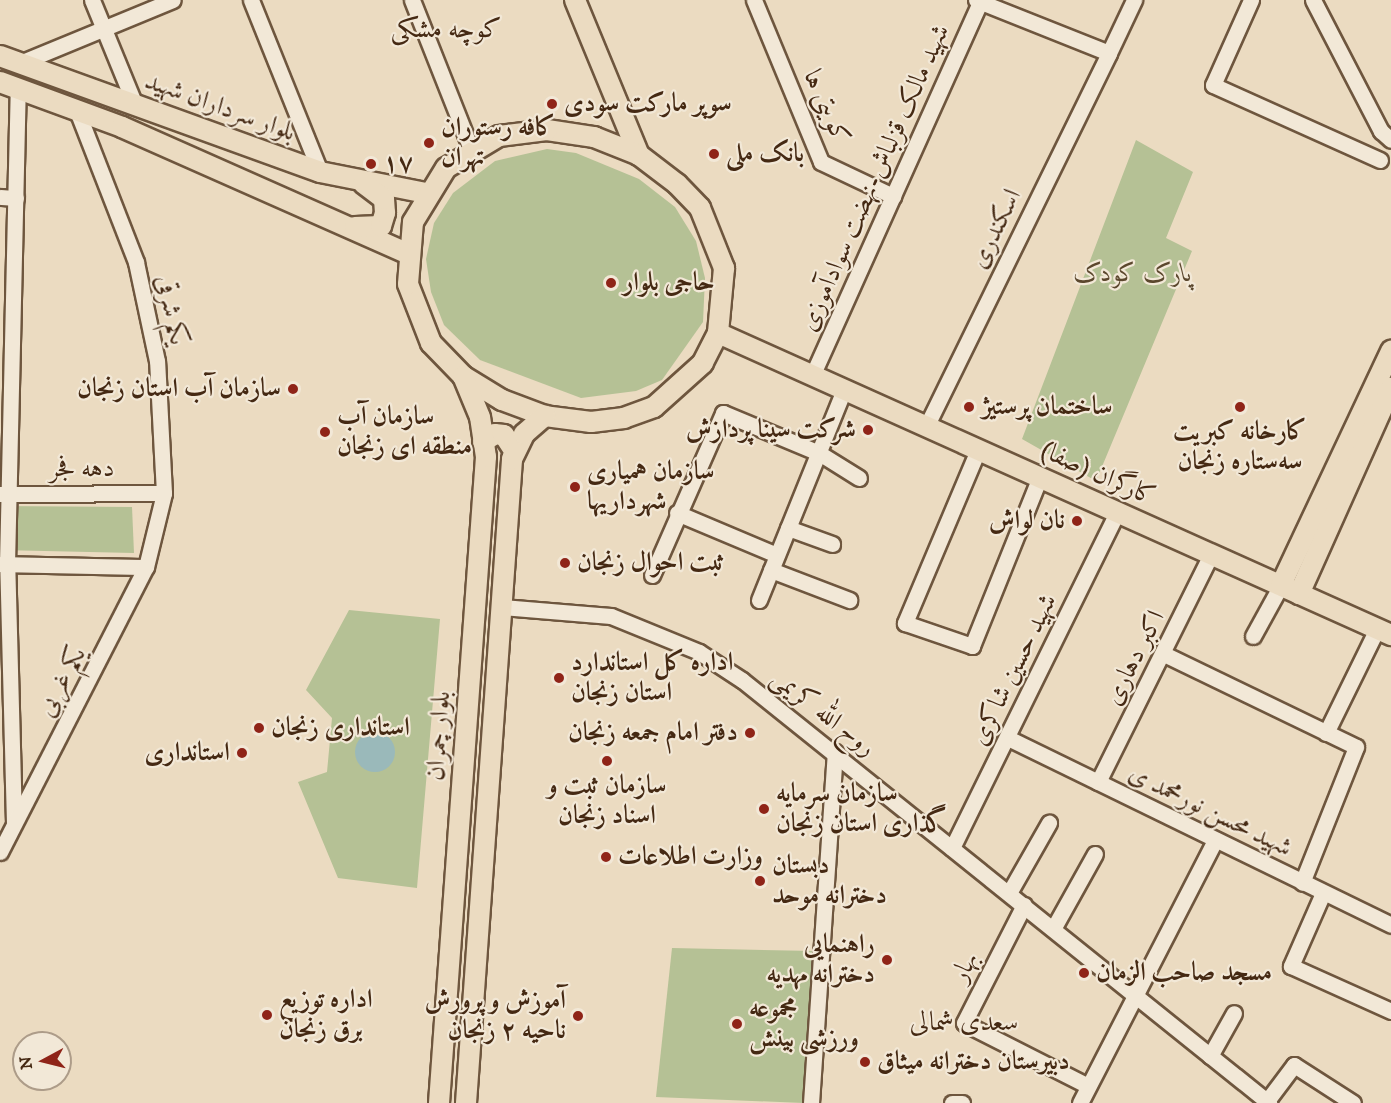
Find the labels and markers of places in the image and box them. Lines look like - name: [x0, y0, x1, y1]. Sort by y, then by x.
- place label: سوپر مارکت سودی: [564, 88, 732, 120]
- marker: سوپر مارکت سودی: [545, 97, 559, 111]
- place label: کافه رستوران تهران: [441, 112, 556, 174]
- marker: کافه رستوران تهران: [422, 136, 436, 150]
- place label: بانک ملی: [726, 138, 804, 170]
- marker: بانک ملی: [707, 147, 721, 161]
- place label: ۱۷: [383, 148, 413, 180]
- marker: ۱۷: [364, 157, 378, 171]
- place label: حاجی بلوار: [623, 267, 715, 299]
- marker: حاجی بلوار: [604, 276, 618, 290]
- place label: سازمان آب استان زنجان: [77, 373, 281, 405]
- marker: سازمان آب استان زنجان: [286, 382, 300, 396]
- place label: ساختمان پرستیژ: [982, 391, 1113, 423]
- marker: ساختمان پرستیژ: [960, 398, 978, 416]
- marker: کارخانه کبریت سه‌ستاره زنجان: [1233, 400, 1247, 414]
- place label: سازمان آب منطقه ای زنجان: [337, 401, 472, 462]
- place label: شرکت سینا پردازش: [686, 414, 856, 446]
- place label: کارخانه کبریت سه‌ستاره زنجان: [1173, 416, 1307, 478]
- marker: شرکت سینا پردازش: [861, 423, 875, 437]
- marker: سازمان آب منطقه ای زنجان: [318, 425, 332, 439]
- place label: سازمان همیاری شهرداریها: [587, 456, 714, 518]
- marker: سازمان همیاری شهرداریها: [568, 480, 582, 494]
- place label: نان لواش: [989, 505, 1065, 537]
- marker: نان لواش: [1070, 514, 1084, 528]
- place label: ثبت احوال زنجان: [577, 547, 725, 579]
- marker: ثبت احوال زنجان: [558, 556, 572, 570]
- place label: اداره کل استاندارد استان زنجان: [571, 647, 733, 708]
- marker: اداره کل استاندارد استان زنجان: [552, 671, 566, 685]
- place label: استانداری زنجان: [271, 712, 410, 744]
- place label: دفتر امام جمعه زنجان: [568, 717, 738, 749]
- marker: استانداری زنجان: [252, 721, 266, 735]
- marker: دفتر امام جمعه زنجان: [743, 726, 757, 740]
- place label: استانداری: [144, 737, 230, 769]
- marker: استانداری: [235, 746, 249, 760]
- marker: سازمان ثبت و اسناد زنجان: [600, 754, 614, 768]
- place label: سازمان ثبت و اسناد زنجان: [547, 770, 667, 832]
- place label: سازمان سرمایه گذاری استان زنجان: [776, 778, 947, 840]
- marker: سازمان سرمایه گذاری استان زنجان: [757, 802, 771, 816]
- place label: وزارت اطلاعات: [618, 841, 763, 873]
- marker: وزارت اطلاعات: [599, 850, 613, 864]
- place label: دبستان دخترانه موحد: [772, 850, 887, 912]
- marker: دبستان دخترانه موحد: [753, 874, 767, 888]
- place label: راهنمایی دخترانه مهدیه: [767, 929, 875, 990]
- marker: راهنمایی دخترانه مهدیه: [880, 953, 894, 967]
- place label: مسجد صاحب الزمان: [1096, 957, 1272, 989]
- marker: مسجد صاحب الزمان: [1077, 966, 1091, 980]
- place label: اداره توزیع برق زنجان: [279, 984, 373, 1046]
- place label: آموزش و پرورش ناحیه ۲ زنجان: [424, 985, 566, 1046]
- place label: مجموعه ورزشی بینش: [749, 993, 859, 1054]
- marker: اداره توزیع برق زنجان: [260, 1008, 274, 1022]
- marker: آموزش و پرورش ناحیه ۲ زنجان: [571, 1009, 585, 1023]
- marker: مجموعه ورزشی بینش: [730, 1017, 744, 1031]
- place label: دبیرستان دخترانه میثاق: [877, 1046, 1070, 1078]
- marker: دبیرستان دخترانه میثاق: [858, 1055, 872, 1069]

